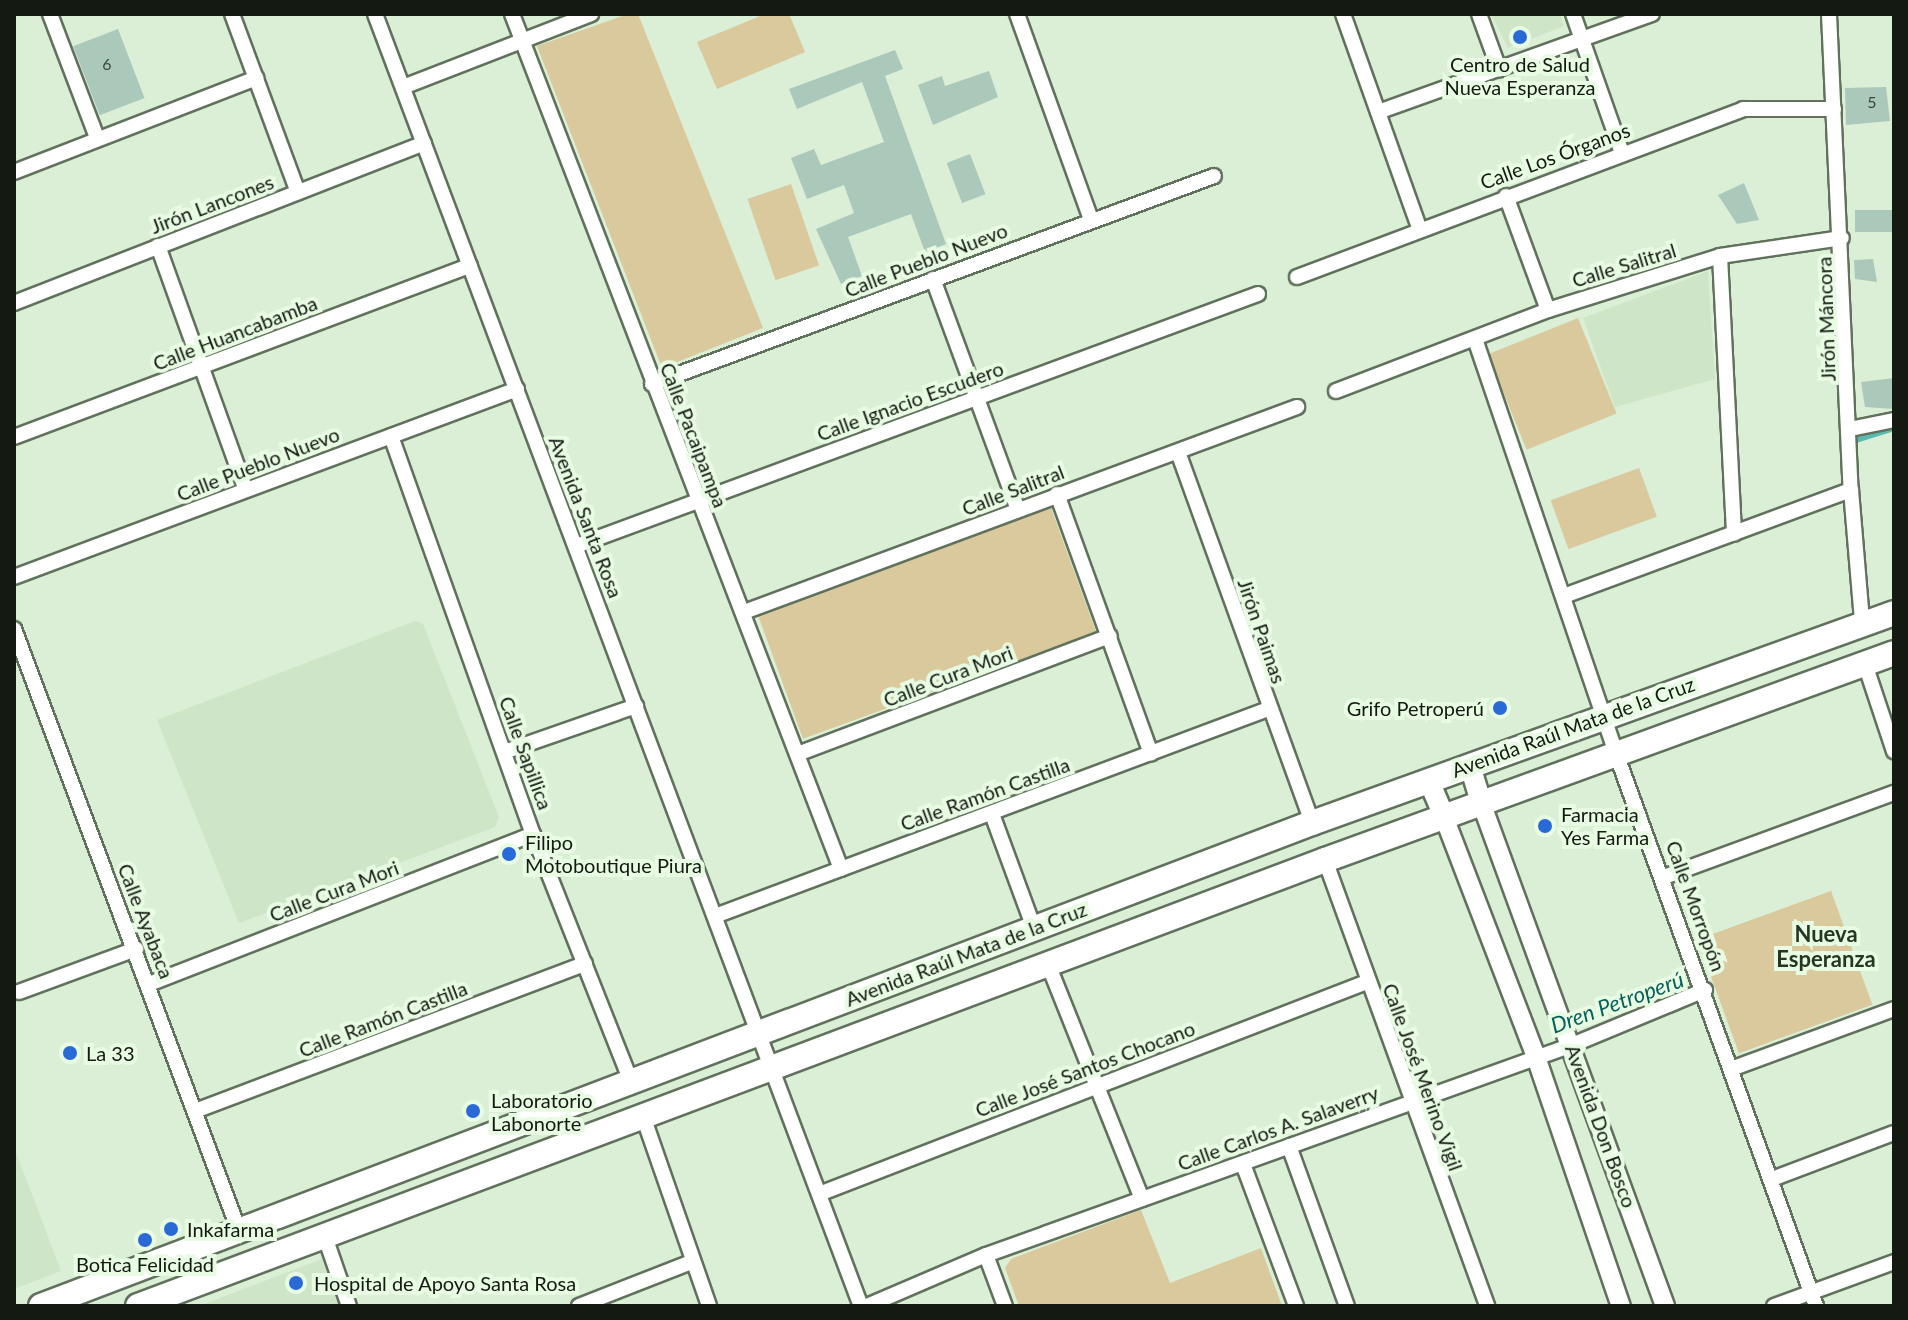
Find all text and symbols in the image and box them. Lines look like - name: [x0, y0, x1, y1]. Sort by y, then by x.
- marker: Centro de Salud Nueva Esperanza: [1509, 26, 1531, 48]
- place label: Centro de Salud Nueva Esperanza: [1445, 52, 1595, 99]
- house number: 6: [102, 54, 112, 74]
- house number: 5: [1867, 92, 1877, 112]
- street label: Calle Los Órganos: [1477, 118, 1633, 194]
- street label: Jirón Lancones: [147, 169, 277, 239]
- street label: Calle Pueblo Nuevo: [841, 218, 1011, 302]
- street label: Calle Salitral: [1569, 238, 1679, 292]
- street label: Jirón Máncora: [1812, 256, 1840, 382]
- street label: Calle Huancabamba: [149, 291, 321, 375]
- street label: Calle Ignacio Escudero: [813, 356, 1007, 446]
- street label: Calle Pacaipampa: [655, 359, 733, 511]
- street label: Calle Pueblo Nuevo: [173, 422, 343, 506]
- street label: Avenida Santa Rosa: [544, 433, 628, 601]
- street label: Calle Salitral: [959, 460, 1067, 520]
- street label: Jirón Paimas: [1233, 576, 1291, 686]
- street label: Calle Cura Mori: [880, 640, 1016, 712]
- street label: Avenida Raúl Mata de la Cruz: [1448, 672, 1698, 782]
- street label: Calle Sapillica: [494, 693, 558, 813]
- place label: Grifo Petroperú: [1347, 696, 1484, 720]
- marker: Grifo Petroperú: [1491, 699, 1509, 717]
- street label: Calle Ramón Castilla: [897, 752, 1073, 836]
- place label: Farmacia Yes Farma: [1561, 802, 1649, 849]
- marker: Farmacia Yes Farma: [1536, 817, 1554, 835]
- place label: Filipo Motoboutique Piura: [525, 830, 702, 877]
- street label: Calle Morropón: [1661, 837, 1731, 975]
- marker: Filipo Motoboutique Piura: [500, 845, 518, 863]
- street label: Calle Cura Mori: [266, 855, 402, 927]
- street label: Calle Ayabaca: [113, 860, 179, 982]
- street label: Avenida Raúl Mata de la Cruz: [842, 897, 1090, 1011]
- district label: Nueva Esperanza: [1776, 920, 1876, 972]
- water label: Dren Petroperú: [1547, 966, 1687, 1038]
- street label: Calle Ramón Castilla: [295, 976, 471, 1062]
- street label: Calle José Merino Vigil: [1378, 979, 1468, 1175]
- street label: Calle José Santos Chocano: [971, 1016, 1199, 1122]
- place label: La 33: [86, 1041, 135, 1065]
- street label: Avenida Don Bosco: [1560, 1041, 1642, 1211]
- marker: La 33: [61, 1044, 79, 1062]
- street label: Calle Carlos A. Salaverry: [1174, 1080, 1382, 1176]
- place label: Laboratorio Labonorte: [491, 1088, 593, 1135]
- marker: Laboratorio Labonorte: [462, 1100, 484, 1122]
- place label: Inkafarma: [187, 1217, 274, 1241]
- marker: Inkafarma: [162, 1220, 180, 1238]
- marker: Botica Felicidad: [136, 1231, 154, 1249]
- place label: Botica Felicidad: [76, 1252, 214, 1276]
- place label: Hospital de Apoyo Santa Rosa: [314, 1271, 577, 1295]
- marker: Hospital de Apoyo Santa Rosa: [285, 1272, 307, 1294]

